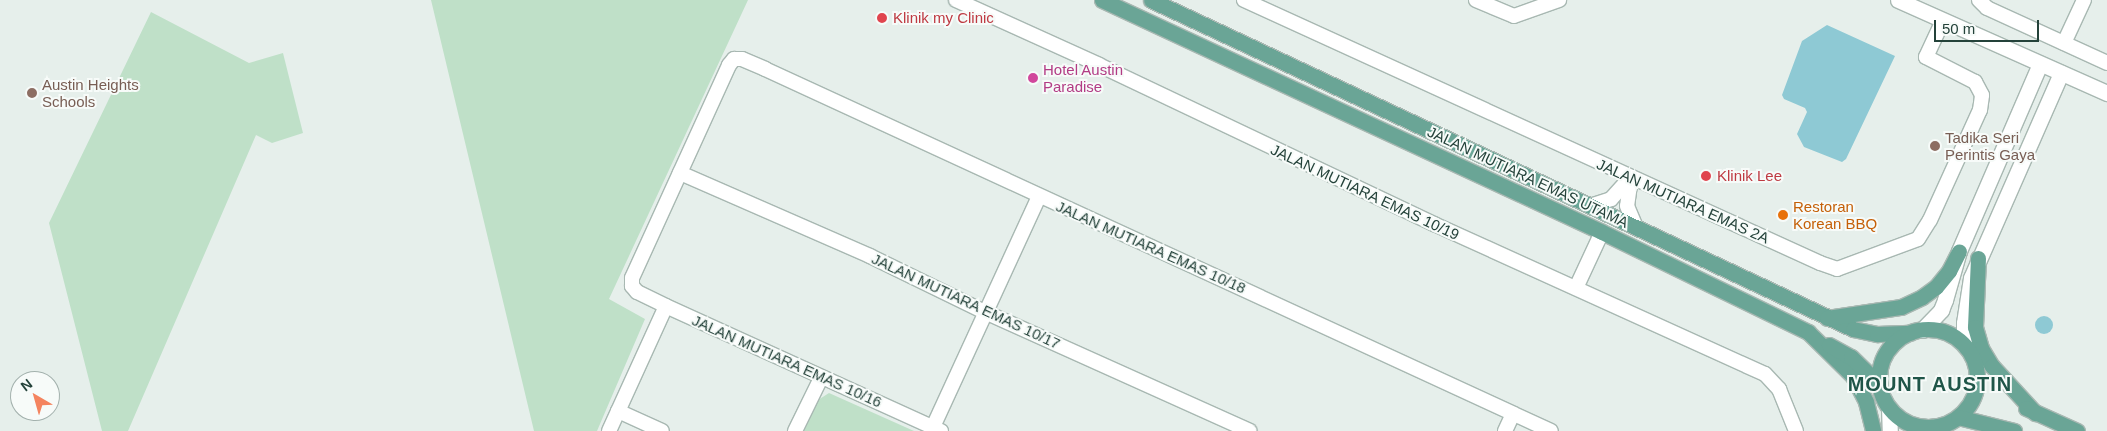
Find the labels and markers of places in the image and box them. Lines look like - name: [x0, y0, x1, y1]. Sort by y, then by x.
- place label: Klinik my Clinic: [893, 9, 994, 27]
- marker: Klinik my Clinic: [875, 11, 889, 25]
- place label: Hotel Austin Paradise: [1043, 60, 1124, 95]
- marker: Hotel Austin Paradise: [1027, 72, 1039, 84]
- place label: Austin Heights Schools: [42, 75, 139, 110]
- marker: Austin Heights Schools: [26, 87, 38, 99]
- place label: Tadika Seri Perintis Gaya: [1945, 128, 2035, 163]
- marker: Tadika Seri Perintis Gaya: [1929, 140, 1941, 152]
- place label: Klinik Lee: [1717, 167, 1782, 185]
- marker: Klinik Lee: [1699, 169, 1713, 183]
- place label: Restoran Korean BBQ: [1793, 197, 1877, 232]
- marker: Restoran Korean BBQ: [1777, 209, 1789, 221]

